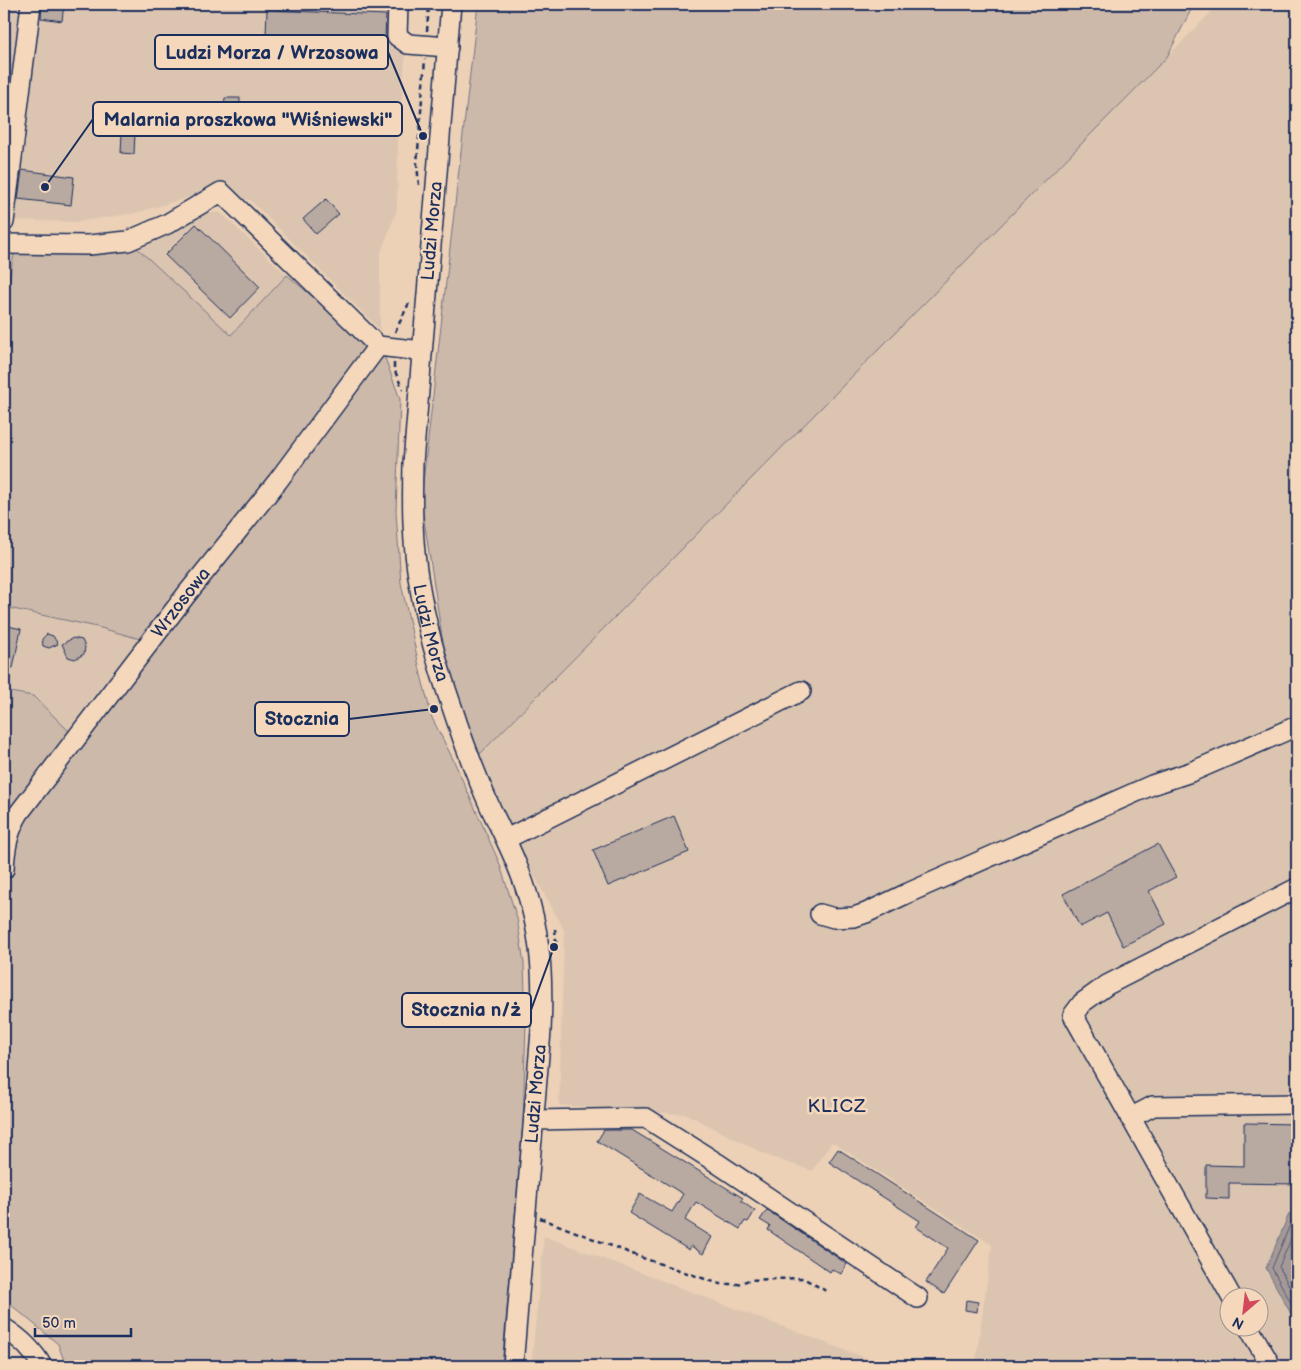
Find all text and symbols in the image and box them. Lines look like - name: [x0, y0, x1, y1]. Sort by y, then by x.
- callout: Ludzi Morza / Wrzosowa: [155, 35, 388, 69]
- text: Ludzi Morza / Wrzosowa: [165, 42, 379, 65]
- callout: Malarnia proszkowa "Wiśniewski": [93, 102, 402, 136]
- text: Malarnia proszkowa "Wiśniewski": [103, 109, 393, 132]
- street label: Ludzi Morza: [417, 181, 447, 281]
- street label: Wrzosowa: [147, 563, 214, 642]
- street label: Ludzi Morza: [409, 582, 453, 684]
- callout: Stocznia: [255, 702, 349, 736]
- text: Stocznia: [265, 708, 339, 731]
- callout: Stocznia n/ż: [402, 993, 531, 1027]
- text: Stocznia n/ż: [411, 999, 521, 1022]
- street label: Ludzi Morza: [521, 1044, 551, 1144]
- district label: KLICZ: [807, 1095, 867, 1118]
- north arrow: [1218, 1288, 1268, 1338]
- scale bar: [35, 1305, 131, 1337]
- text: N: [1229, 1313, 1247, 1333]
- text: 50 m: [42, 1314, 76, 1333]

